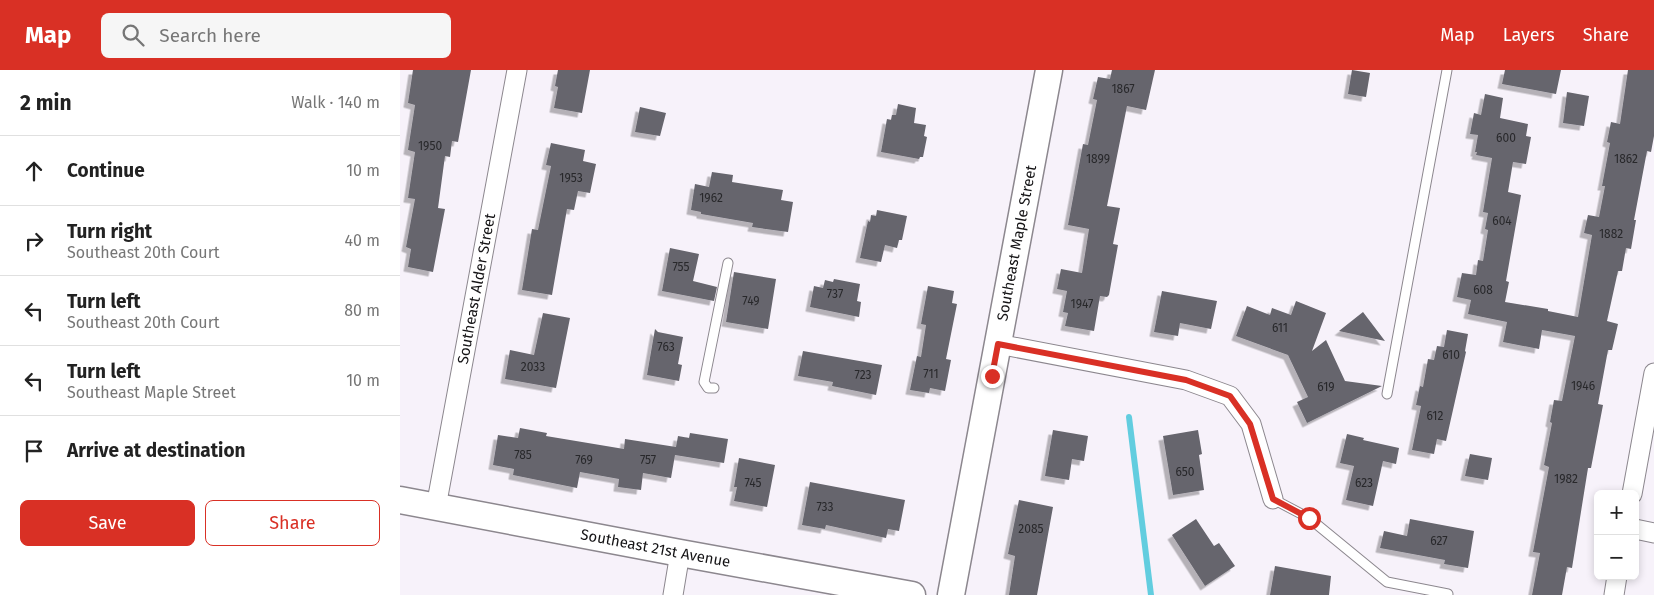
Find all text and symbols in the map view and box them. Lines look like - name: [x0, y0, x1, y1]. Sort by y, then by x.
- search box: [101, 13, 451, 58]
- text: Map: [25, 21, 71, 49]
- icon: search: [119, 21, 147, 49]
- text: Search here: [159, 24, 261, 47]
- text: Map: [1440, 24, 1475, 46]
- text: Layers: [1503, 24, 1555, 46]
- text: Share: [1583, 24, 1629, 46]
- house number: 1867: [1111, 82, 1135, 96]
- text: 2 min: [20, 90, 72, 116]
- text: Walk · 140 m: [291, 93, 380, 112]
- house number: 600: [1496, 131, 1516, 145]
- house number: 1950: [418, 139, 442, 153]
- house number: 1899: [1086, 152, 1110, 166]
- house number: 1862: [1614, 152, 1638, 166]
- icon: ahead: [20, 157, 48, 185]
- text: Continue: [67, 159, 145, 182]
- text: 10 m: [346, 161, 380, 180]
- street label: Southeast Maple Street: [993, 163, 1040, 323]
- house number: 1953: [559, 171, 583, 185]
- house number: 1962: [699, 191, 723, 205]
- street label: Southeast Alder Street: [454, 211, 499, 366]
- house number: 604: [1492, 214, 1512, 228]
- text: Turn right: [67, 220, 152, 243]
- icon: right: [20, 227, 48, 255]
- house number: 1882: [1599, 227, 1623, 241]
- text: 40 m: [345, 231, 380, 250]
- text: Southeast 20th Court: [67, 243, 220, 262]
- house number: 755: [672, 260, 690, 274]
- house number: 608: [1473, 283, 1493, 297]
- house number: 737: [827, 287, 843, 301]
- text: Turn left: [67, 290, 141, 313]
- house number: 749: [742, 294, 760, 308]
- icon: left: [20, 297, 48, 325]
- house number: 1947: [1071, 297, 1093, 311]
- text: 80 m: [344, 301, 380, 320]
- text: Southeast 20th Court: [67, 313, 220, 332]
- house number: 611: [1272, 321, 1288, 335]
- house number: 763: [657, 340, 675, 354]
- house number: 610: [1442, 348, 1460, 362]
- text: Turn left: [67, 360, 141, 383]
- house number: 2033: [521, 360, 545, 374]
- route end: [981, 365, 1004, 388]
- icon: left: [20, 367, 48, 395]
- house number: 711: [923, 367, 939, 381]
- house number: 723: [854, 368, 872, 382]
- text: 10 m: [346, 371, 380, 390]
- house number: 1946: [1571, 379, 1595, 393]
- house number: 619: [1317, 380, 1335, 394]
- text: Southeast Maple Street: [67, 383, 236, 402]
- house number: 612: [1427, 409, 1444, 423]
- icon: arrive: [20, 437, 48, 465]
- text: Arrive at destination: [67, 439, 246, 462]
- house number: 785: [514, 448, 532, 462]
- house number: 769: [575, 453, 593, 467]
- house number: 757: [640, 453, 656, 467]
- house number: 650: [1175, 465, 1195, 479]
- house number: 1982: [1554, 472, 1578, 486]
- house number: 745: [744, 476, 762, 490]
- house number: 623: [1355, 476, 1373, 490]
- map controls: [1594, 490, 1639, 580]
- button: +: [1594, 490, 1639, 535]
- button: Save: [20, 500, 195, 546]
- button: Share: [205, 500, 380, 546]
- house number: 733: [816, 500, 834, 514]
- route start: [1298, 507, 1321, 530]
- house number: 2085: [1018, 522, 1044, 536]
- street label: Southeast 21st Avenue: [579, 525, 732, 571]
- house number: 627: [1430, 534, 1448, 548]
- button: −: [1594, 535, 1639, 580]

